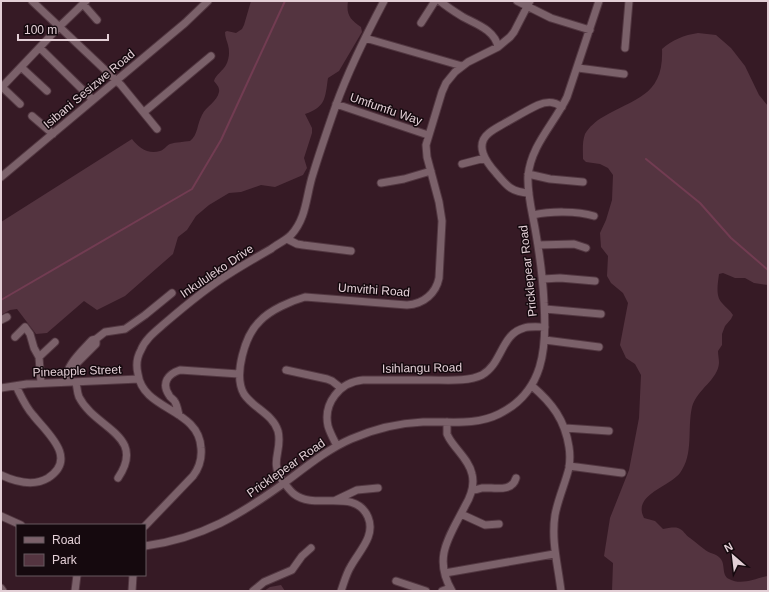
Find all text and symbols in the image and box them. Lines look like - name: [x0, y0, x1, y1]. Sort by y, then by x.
- scale bar: [18, 16, 108, 42]
- text: 100 m: [24, 23, 57, 37]
- street label: Isibani Sesizwe Road: [41, 47, 137, 131]
- street label: Umfumfu Way: [348, 90, 424, 128]
- street label: Pricklepear Road: [516, 224, 540, 318]
- street label: Inkululeko Drive: [178, 241, 257, 301]
- street label: Umvithi Road: [338, 281, 410, 299]
- street label: Isihlangu Road: [382, 360, 462, 376]
- street label: Pineapple Street: [32, 362, 122, 380]
- street label: Pricklepear Road: [244, 436, 328, 500]
- legend: [16, 524, 146, 576]
- text: Road: [52, 533, 81, 547]
- north arrow: [713, 536, 753, 576]
- text: N: [722, 540, 735, 554]
- text: Park: [52, 553, 78, 567]

